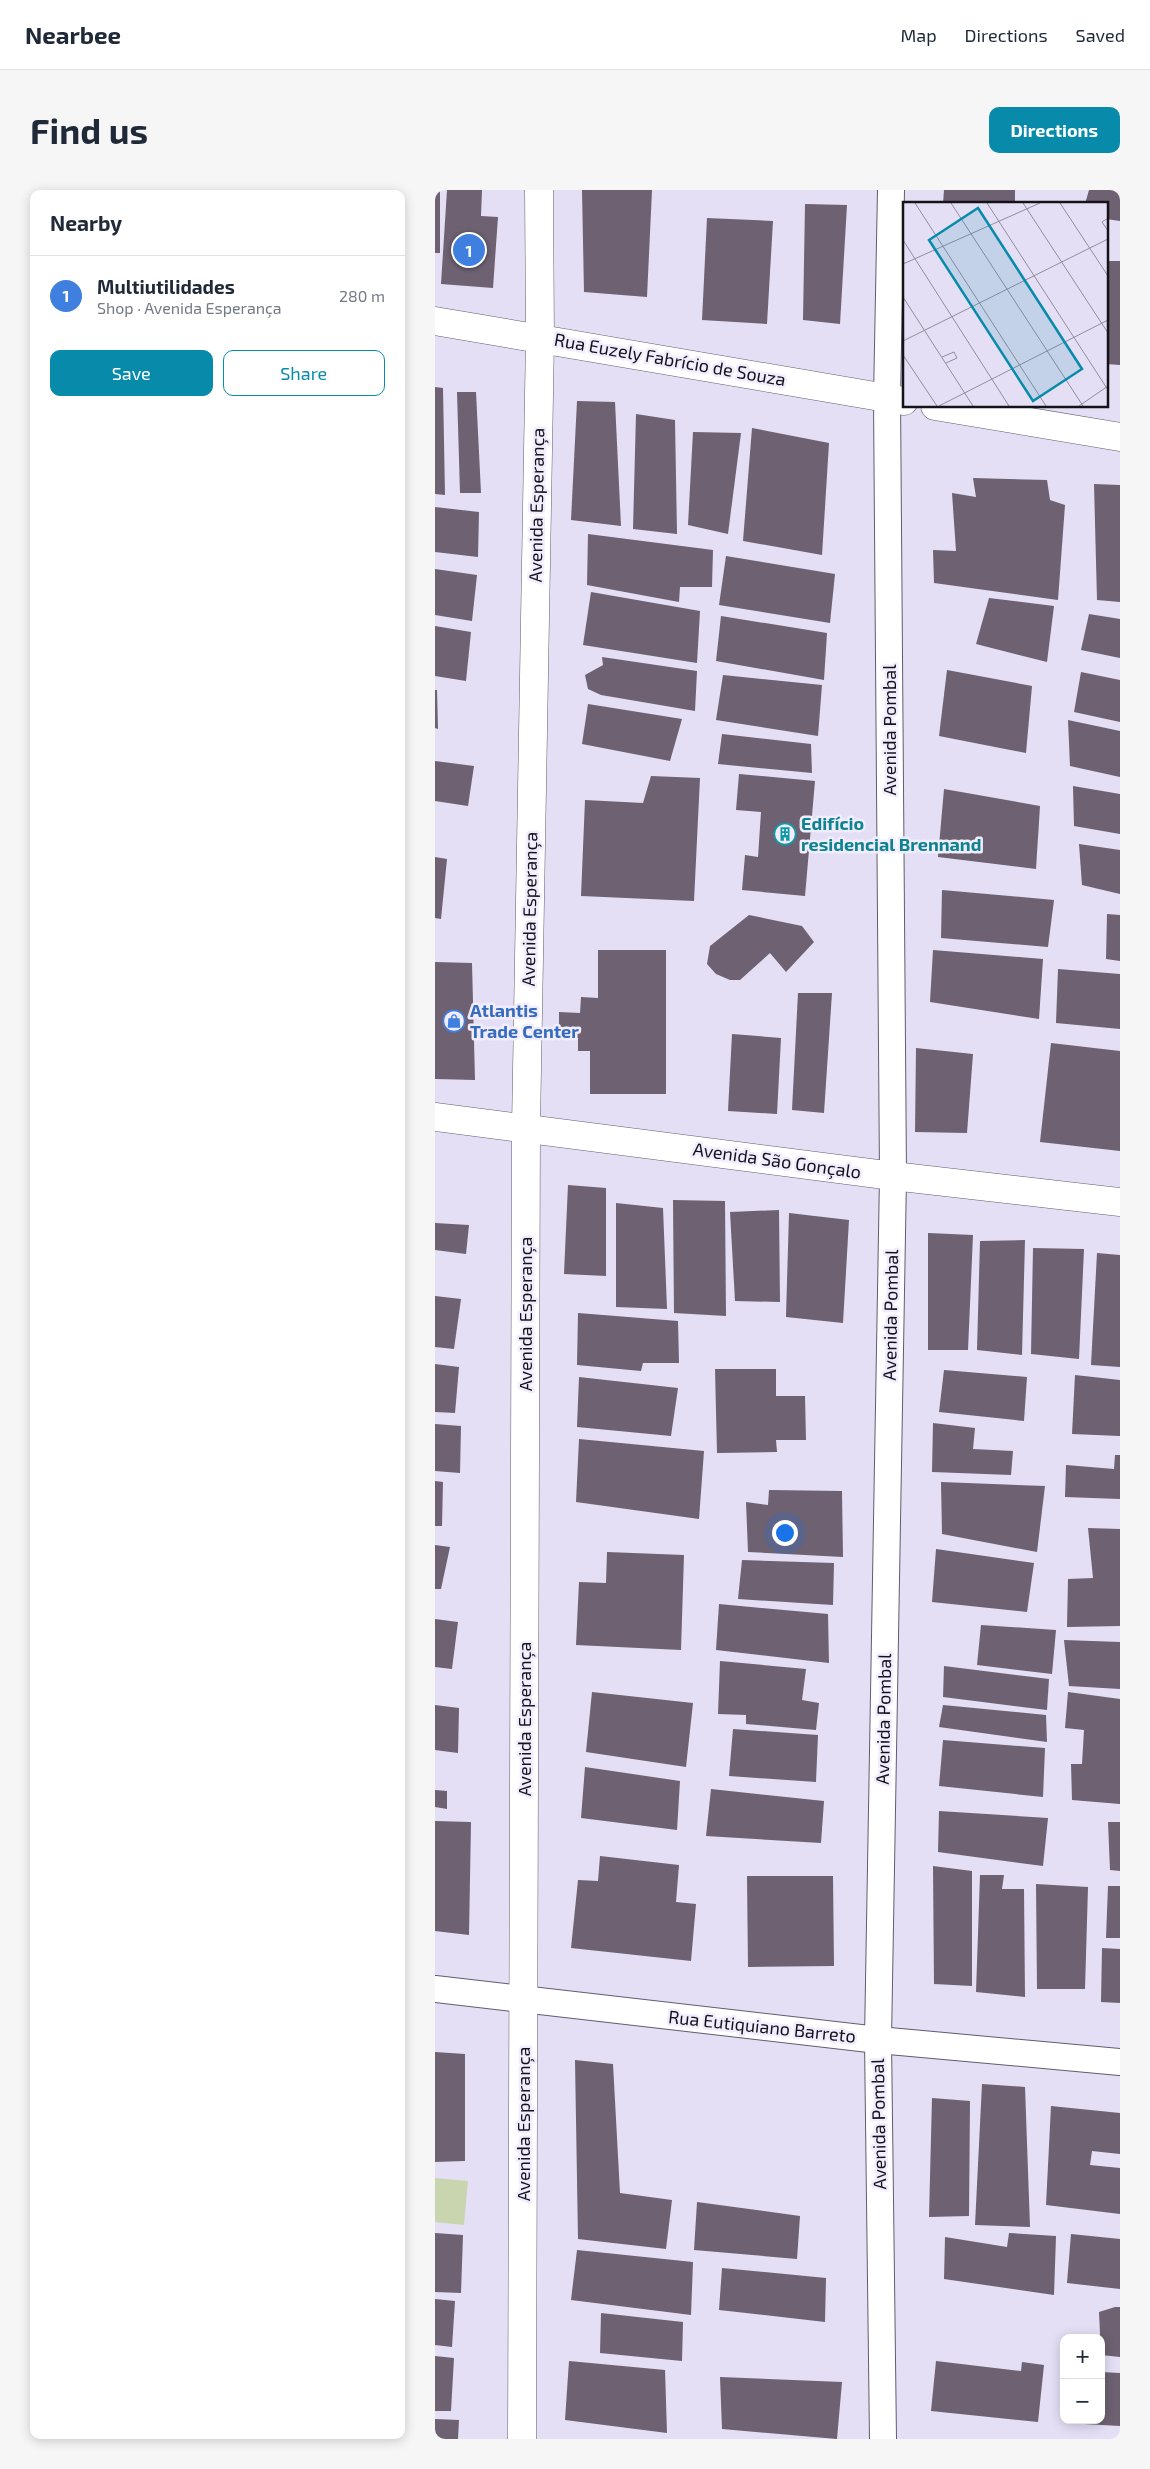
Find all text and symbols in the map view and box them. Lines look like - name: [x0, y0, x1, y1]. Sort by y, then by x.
- text: Nearbee: [25, 20, 121, 49]
- text: Map: [900, 24, 937, 46]
- text: Directions: [965, 24, 1048, 46]
- text: Saved: [1076, 24, 1125, 46]
- button: Directions: [989, 107, 1120, 153]
- text: Find us: [30, 109, 148, 151]
- inset map: [903, 202, 1107, 408]
- text: Nearby: [50, 210, 122, 235]
- pin: 1: [453, 231, 485, 269]
- text: Multiutilidades: [97, 275, 235, 298]
- text: 1: [63, 286, 69, 305]
- text: 280 m: [339, 286, 385, 305]
- text: Shop · Avenida Esperança: [97, 298, 282, 317]
- street label: Rua Euzely Fabrício de Souza: [553, 328, 788, 390]
- button: Save: [50, 350, 213, 396]
- button: Share: [223, 350, 385, 396]
- street label: Avenida Esperança: [524, 427, 549, 583]
- street label: Avenida Pombal: [878, 664, 900, 796]
- place label: Edifício residencial Brennand: [801, 812, 981, 855]
- building icon: Edifício residencial Brennand: [773, 822, 797, 846]
- street label: Avenida Esperança: [517, 831, 542, 987]
- place label: Atlantis Trade Center: [470, 999, 579, 1042]
- shop icon: Atlantis Trade Center: [442, 1009, 466, 1033]
- street label: Avenida São Gonçalo: [692, 1137, 863, 1184]
- street label: Avenida Esperança: [514, 1237, 537, 1391]
- street label: Avenida Pombal: [878, 1249, 902, 1381]
- your location: [772, 1520, 798, 1546]
- street label: Avenida Esperança: [513, 1642, 536, 1796]
- street label: Avenida Pombal: [871, 1653, 895, 1785]
- street label: Rua Eutiquiano Barreto: [667, 2005, 857, 2047]
- street label: Avenida Esperança: [512, 2047, 535, 2201]
- street label: Avenida Pombal: [866, 2058, 890, 2190]
- map controls: [1060, 2334, 1105, 2424]
- button: +: [1060, 2334, 1105, 2379]
- button: −: [1060, 2379, 1105, 2424]

